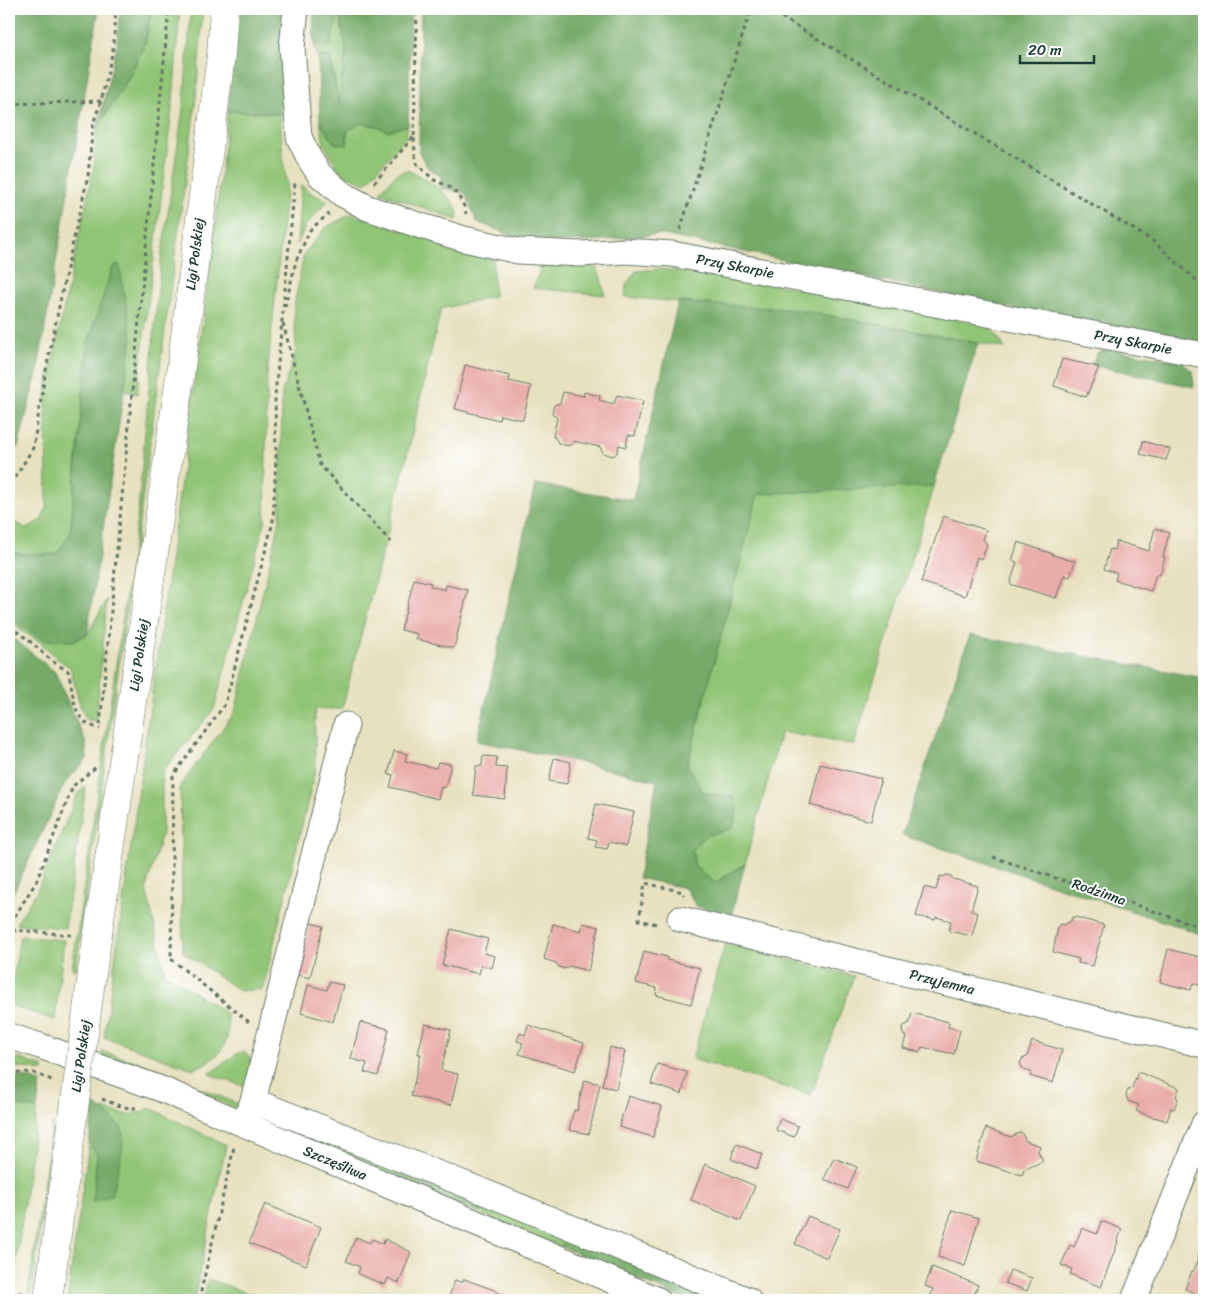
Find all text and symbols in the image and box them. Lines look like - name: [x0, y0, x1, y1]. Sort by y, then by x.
- scale bar: [1020, 32, 1094, 64]
- text: 20 m: [1028, 37, 1062, 63]
- street label: Ligi Polskiej: [178, 216, 212, 292]
- street label: Przy Skarpie: [694, 246, 776, 286]
- street label: Przy Skarpie: [1092, 322, 1174, 362]
- street label: Ligi Polskiej: [122, 617, 157, 693]
- street label: Rodzinna: [1069, 871, 1129, 913]
- street label: Przyjemna: [907, 962, 978, 1002]
- street label: Ligi Polskiej: [64, 1018, 99, 1094]
- street label: Szczęśliwa: [299, 1138, 372, 1188]

